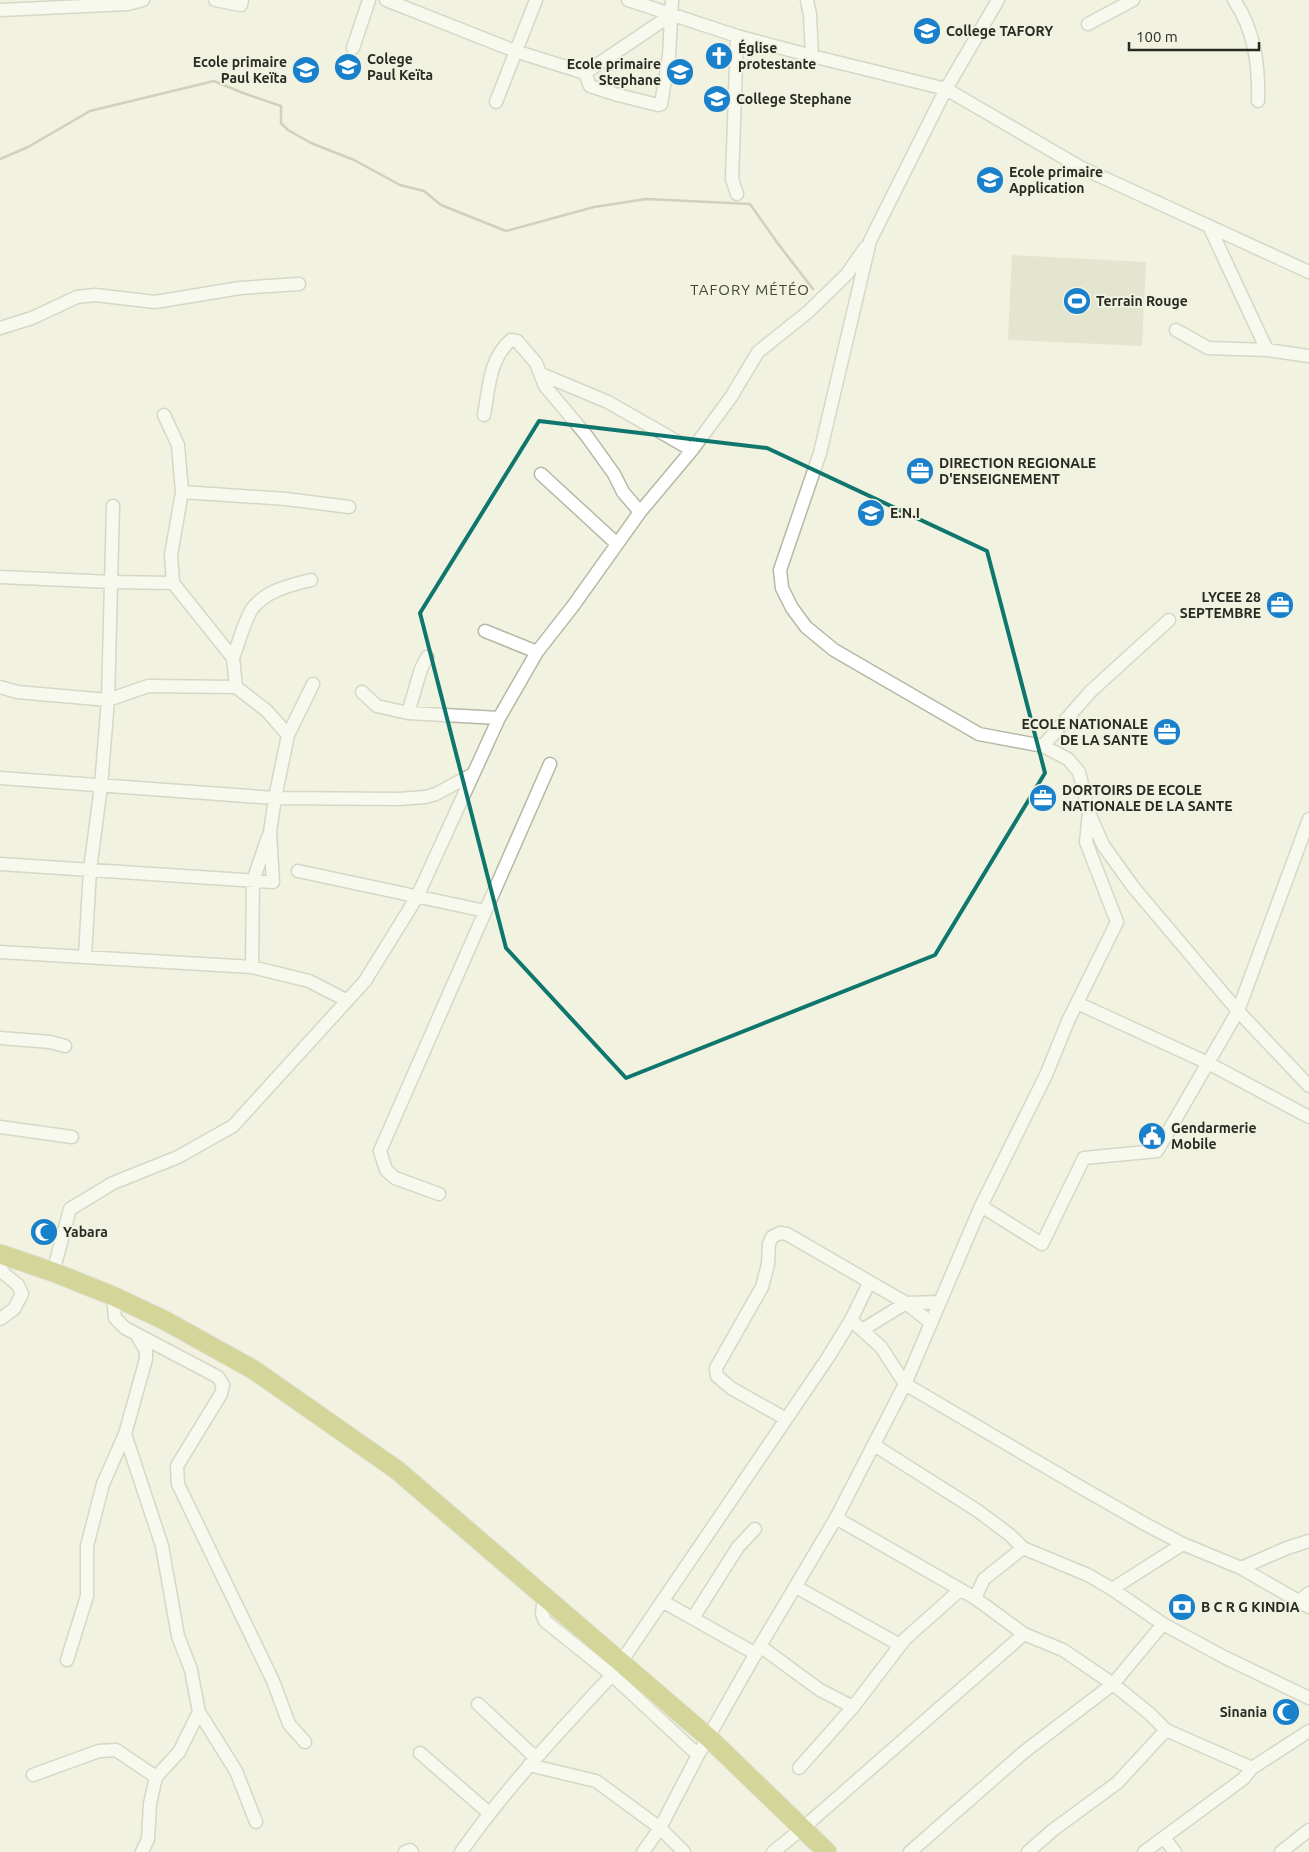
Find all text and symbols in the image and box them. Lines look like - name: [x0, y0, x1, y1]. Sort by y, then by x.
- school or university icon: College TAFORY: [912, 16, 942, 46]
- scale bar: [1129, 20, 1259, 52]
- place label: College TAFORY: [946, 23, 1053, 39]
- text: 100 m: [1136, 28, 1178, 45]
- place label: Église protestante: [738, 39, 816, 72]
- church icon: Église protestante: [704, 41, 734, 71]
- place label: Colege Paul Keïta: [367, 51, 433, 83]
- school or university icon: Colege Paul Keïta: [333, 52, 363, 82]
- place label: Ecole primaire Paul Keïta: [193, 54, 287, 86]
- school or university icon: Ecole primaire Paul Keïta: [291, 55, 321, 85]
- place label: Ecole primaire Stephane: [567, 56, 661, 88]
- school or university icon: Ecole primaire Stephane: [665, 57, 695, 87]
- school or university icon: College Stephane: [702, 84, 732, 114]
- place label: College Stephane: [736, 91, 852, 107]
- place label: Ecole primaire Application: [1009, 164, 1103, 196]
- school or university icon: Ecole primaire Application: [975, 165, 1005, 195]
- district label: TAFORY MÉTÉO: [690, 281, 810, 298]
- sports icon: Terrain Rouge: [1062, 286, 1092, 316]
- place label: Terrain Rouge: [1096, 293, 1188, 309]
- place label: DIRECTION REGIONALE D'ENSEIGNEMENT: [939, 455, 1096, 487]
- office icon: DIRECTION REGIONALE D'ENSEIGNEMENT: [905, 456, 935, 486]
- school or university icon: E.N.I: [856, 498, 886, 528]
- place label: E.N.I: [890, 505, 920, 521]
- place label: LYCEE 28 SEPTEMBRE: [1180, 589, 1261, 621]
- office icon: LYCEE 28 SEPTEMBRE: [1265, 590, 1295, 620]
- place label: ECOLE NATIONALE DE LA SANTE: [1022, 716, 1148, 748]
- office icon: ECOLE NATIONALE DE LA SANTE: [1152, 717, 1182, 747]
- place label: DORTOIRS DE ECOLE NATIONALE DE LA SANTE: [1062, 782, 1233, 814]
- office icon: DORTOIRS DE ECOLE NATIONALE DE LA SANTE: [1028, 783, 1058, 813]
- place label: Gendarmerie Mobile: [1171, 1120, 1257, 1152]
- public building icon: Gendarmerie Mobile: [1137, 1121, 1167, 1151]
- mosque icon: Yabara: [29, 1217, 59, 1247]
- place label: Yabara: [63, 1224, 108, 1240]
- bank icon: B C R G KINDIA: [1167, 1592, 1197, 1622]
- place label: B C R G KINDIA: [1201, 1599, 1300, 1615]
- mosque icon: Sinania: [1271, 1697, 1301, 1727]
- place label: Sinania: [1220, 1704, 1267, 1720]

